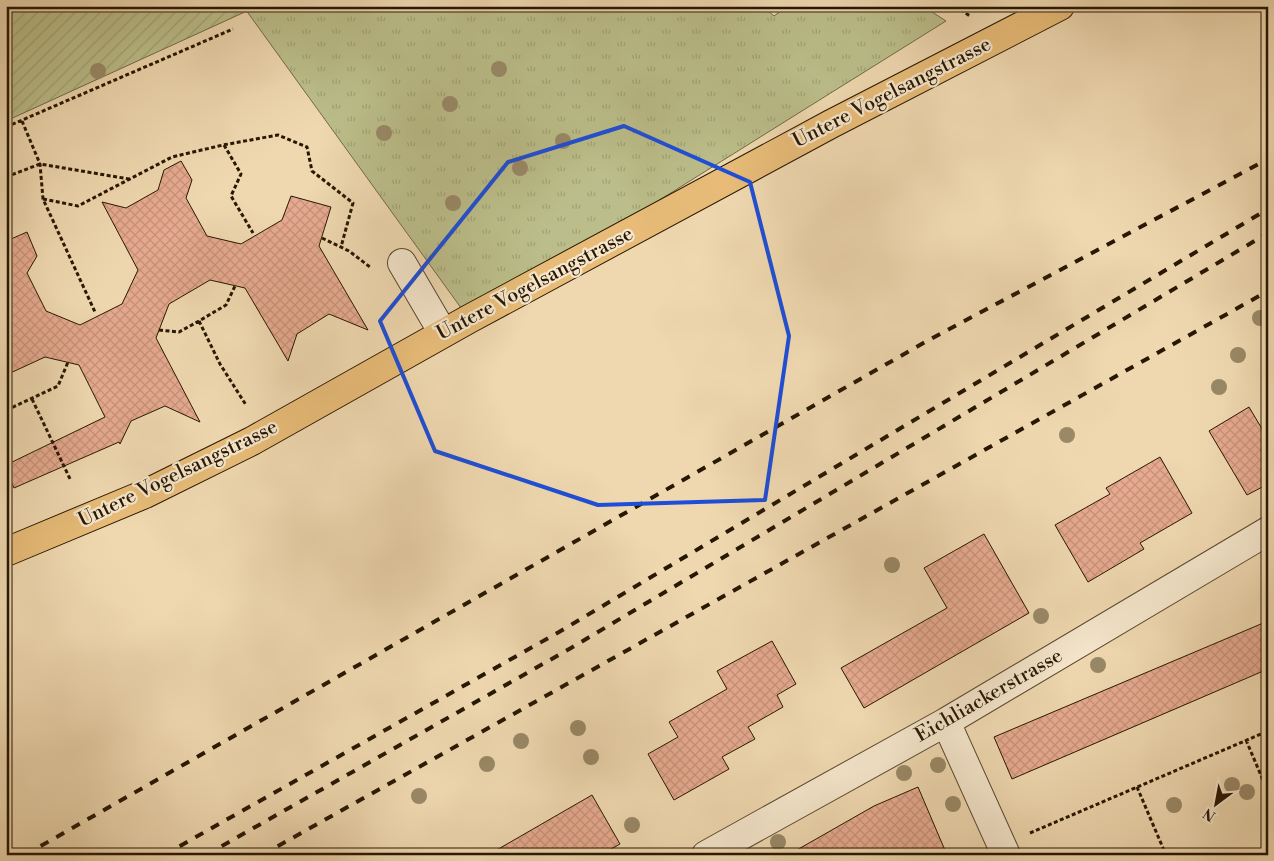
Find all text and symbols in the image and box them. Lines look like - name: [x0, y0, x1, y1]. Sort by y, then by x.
- street label: Untere Vogelsangstrasse: [789, 32, 995, 154]
- street label: Untere Vogelsangstrasse: [432, 221, 638, 347]
- street label: Untere Vogelsangstrasse: [74, 415, 282, 533]
- street label: Eichliackerstrasse: [911, 644, 1067, 748]
- north arrow: [1192, 778, 1242, 828]
- text: N: [1200, 804, 1219, 825]

